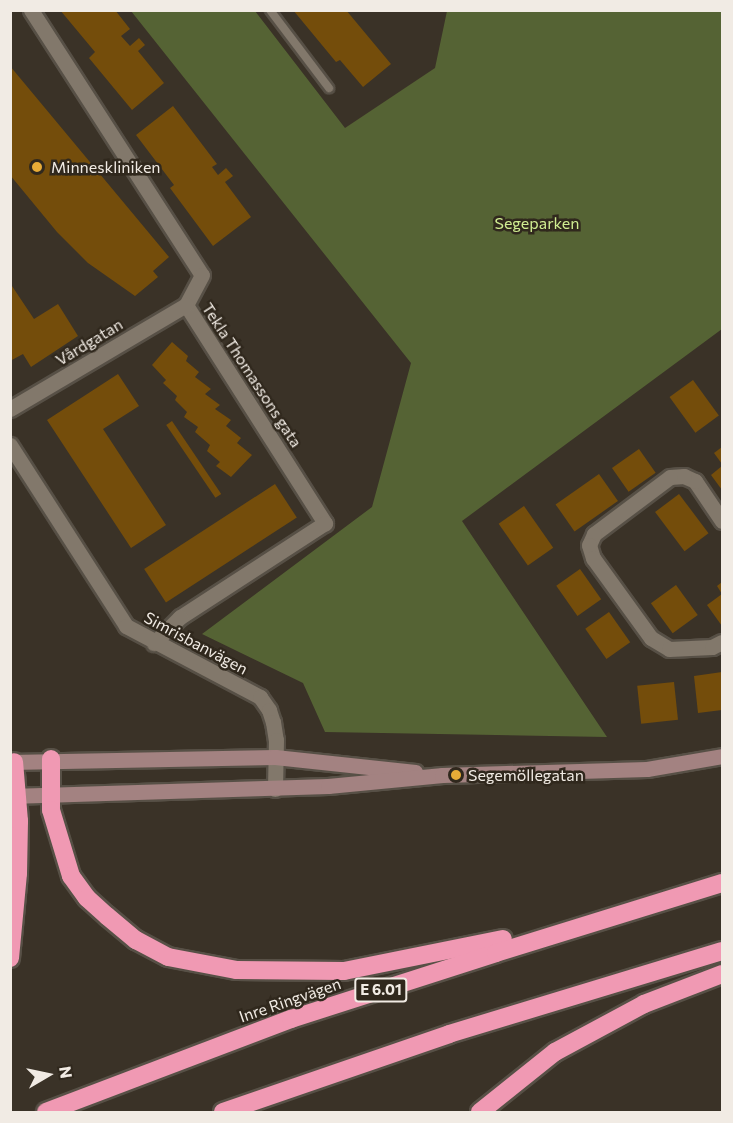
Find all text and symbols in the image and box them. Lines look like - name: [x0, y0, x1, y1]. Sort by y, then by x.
- place label: Minneskliniken: [51, 157, 161, 177]
- marker: Minneskliniken: [28, 158, 46, 176]
- park label: Segeparken: [495, 213, 579, 233]
- street label: Tekla Thomassons gata: [198, 299, 306, 451]
- street label: Vårdgatan: [52, 315, 126, 369]
- street label: Simrisbanvägen: [141, 608, 251, 678]
- place label: Segemöllegatan: [468, 765, 584, 785]
- marker: Segemöllegatan: [449, 768, 463, 782]
- street label: Inre Ringvägen: [237, 974, 343, 1026]
- road number: E 6.01: [354, 978, 408, 1002]
- north arrow: [18, 1045, 78, 1105]
- text: N: [56, 1065, 77, 1080]

